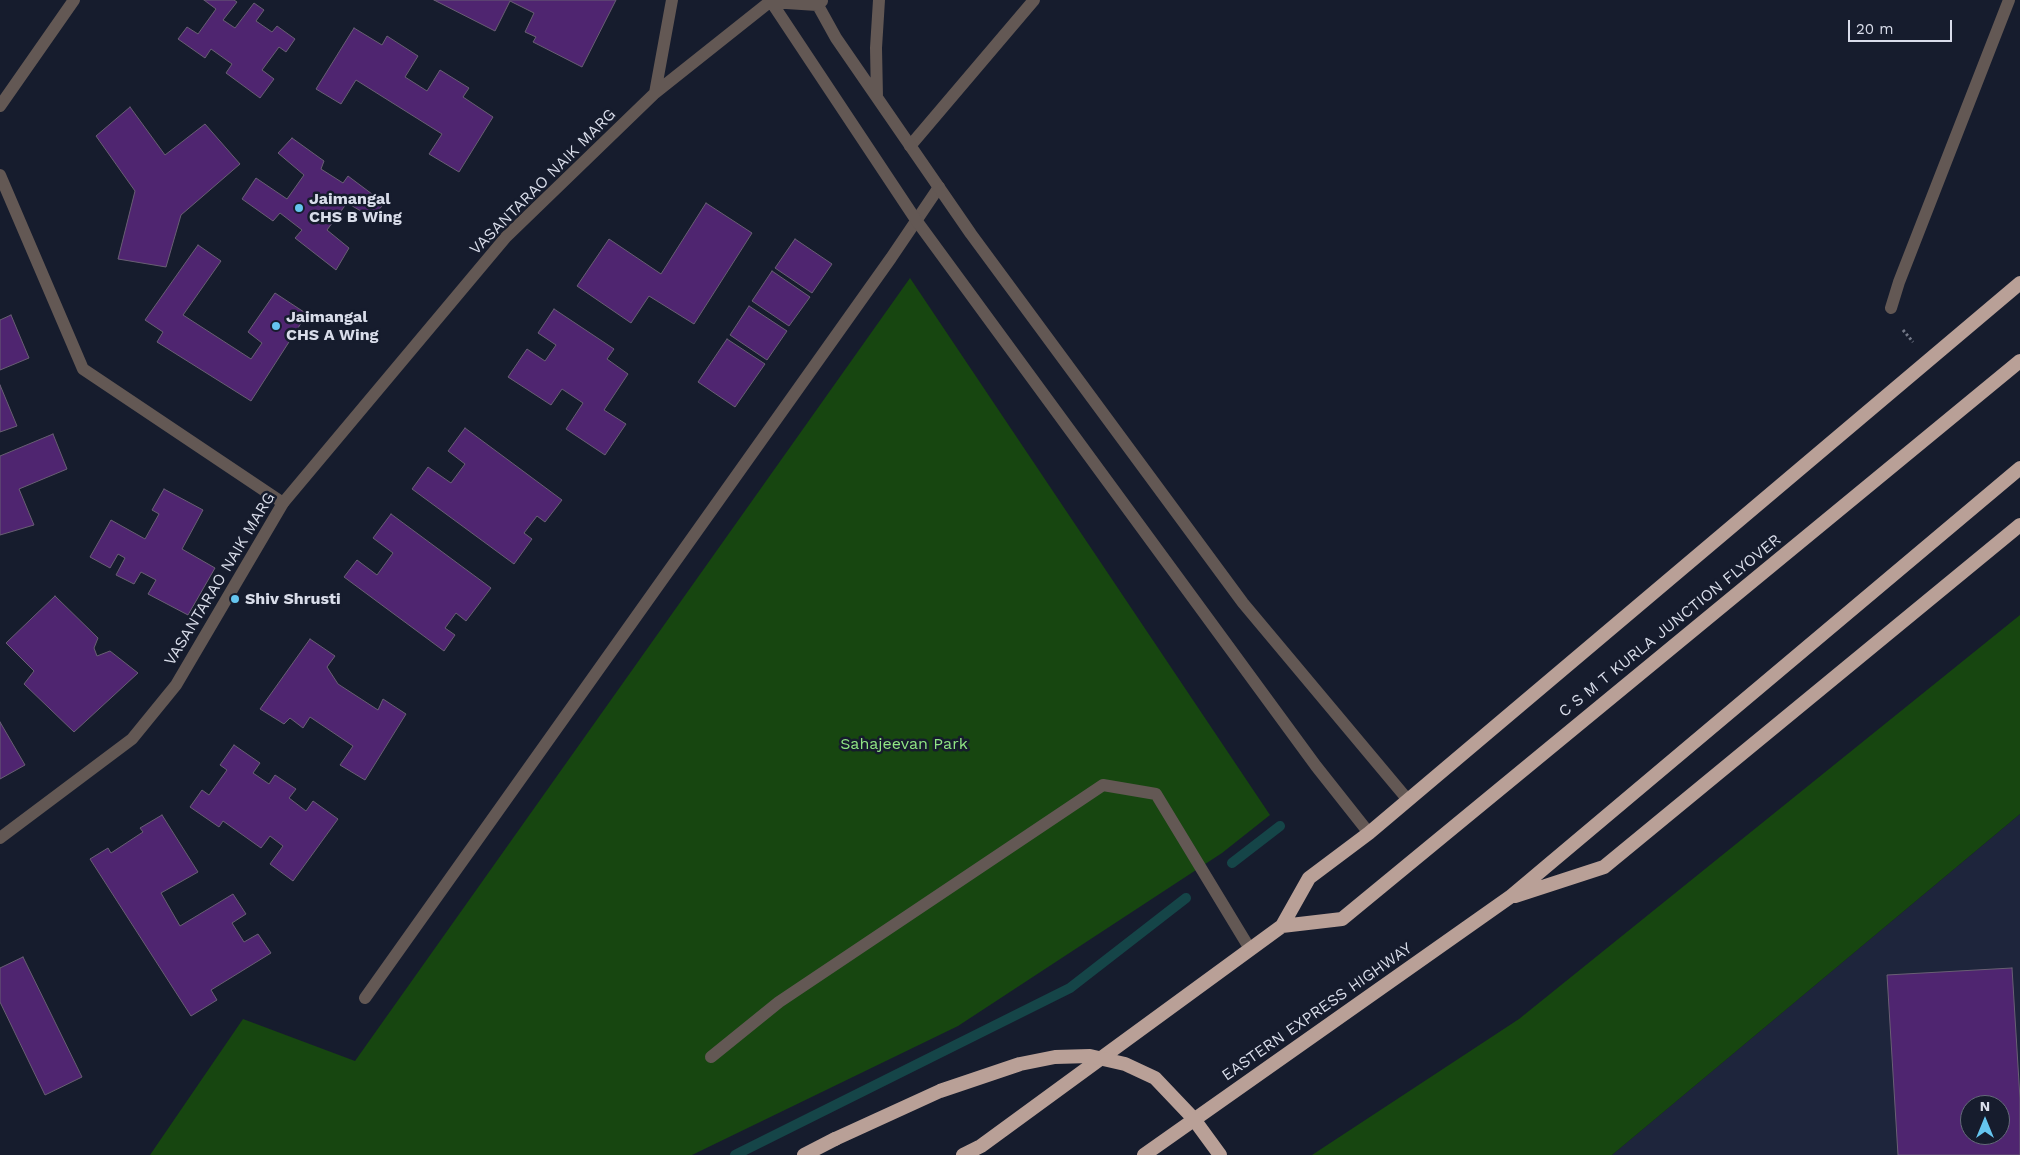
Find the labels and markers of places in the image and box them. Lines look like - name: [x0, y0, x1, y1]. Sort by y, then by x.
- place label: Jaimangal CHS B Wing: [309, 189, 402, 227]
- marker: Jaimangal CHS B Wing: [293, 202, 305, 214]
- place label: Jaimangal CHS A Wing: [286, 307, 379, 345]
- marker: Jaimangal CHS A Wing: [270, 320, 282, 332]
- place label: Shiv Shrusti: [245, 589, 341, 609]
- marker: Shiv Shrusti: [229, 593, 241, 605]

